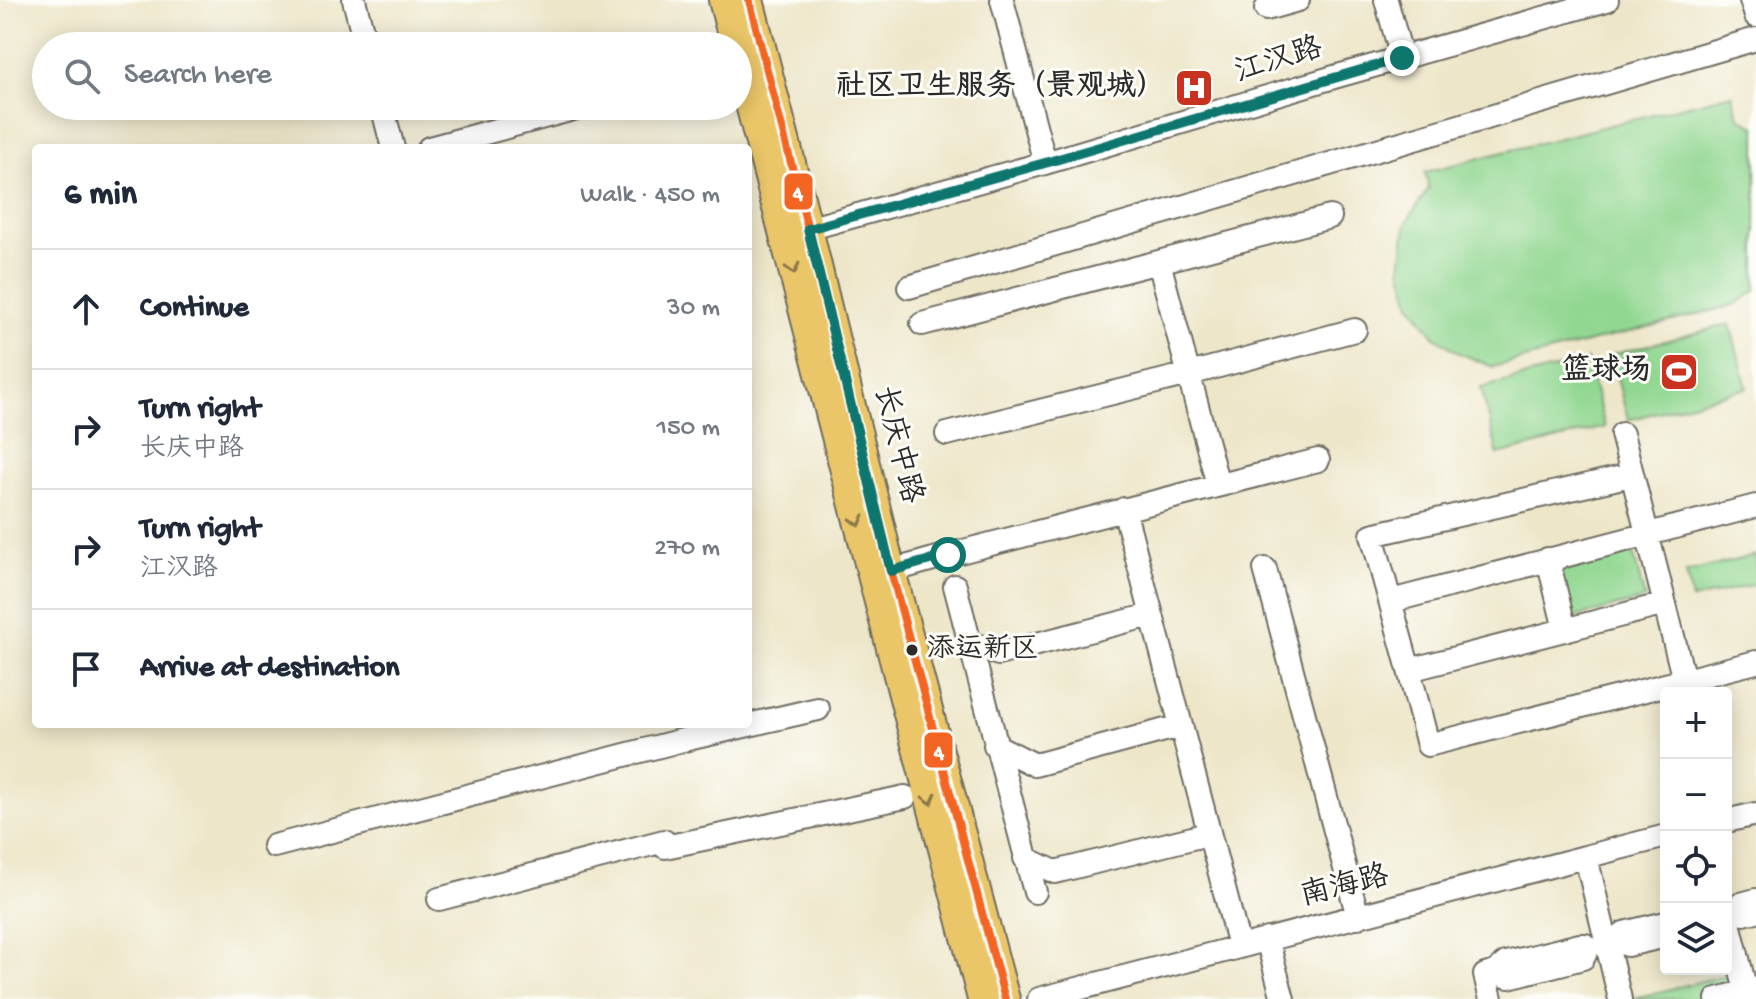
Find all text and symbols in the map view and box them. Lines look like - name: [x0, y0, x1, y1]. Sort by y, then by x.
- street label: 江汉路: [1230, 30, 1327, 92]
- search box: [32, 32, 752, 120]
- route end: [1384, 40, 1420, 76]
- icon: search: [60, 54, 104, 98]
- text: Search here: [124, 59, 272, 94]
- hospital icon: 社区卫生服务（景观城）: [1173, 67, 1215, 109]
- place label: 社区卫生服务（景观城）: [836, 69, 1166, 106]
- line badge: 4: [783, 172, 814, 211]
- text: 6 min: [64, 176, 137, 216]
- text: Walk · 450 m: [580, 181, 720, 212]
- text: 4: [792, 182, 804, 208]
- one-way arrow: [783, 261, 800, 275]
- icon: ahead: [64, 287, 108, 331]
- text: Continue: [140, 292, 249, 327]
- text: 30 m: [667, 294, 720, 325]
- sports icon: 篮球场: [1658, 351, 1700, 393]
- place label: 篮球场: [1561, 353, 1651, 390]
- street label: 长庆中路: [865, 382, 930, 507]
- text: Turn right: [140, 393, 260, 428]
- icon: right: [64, 407, 108, 451]
- text: 150 m: [656, 414, 720, 445]
- text: 长庆中路: [140, 435, 244, 466]
- text: Turn right: [140, 513, 260, 548]
- one-way arrow: [848, 513, 865, 527]
- icon: right: [64, 527, 108, 571]
- text: 270 m: [654, 534, 720, 565]
- route start: [930, 537, 966, 573]
- text: 江汉路: [140, 555, 218, 586]
- place label: 添运新区: [927, 633, 1039, 667]
- marker: 添运新区: [904, 642, 920, 658]
- icon: arrive: [64, 647, 108, 691]
- text: Arrive at destination: [140, 652, 400, 687]
- map controls: [1660, 687, 1732, 975]
- button: +: [1660, 687, 1732, 759]
- line badge: 4: [923, 731, 954, 769]
- text: 4: [933, 741, 945, 767]
- button: −: [1660, 759, 1732, 831]
- one-way arrow: [921, 792, 938, 806]
- button: locate: [1660, 831, 1732, 903]
- street label: 南海路: [1297, 858, 1393, 916]
- button: layers: [1660, 903, 1732, 975]

